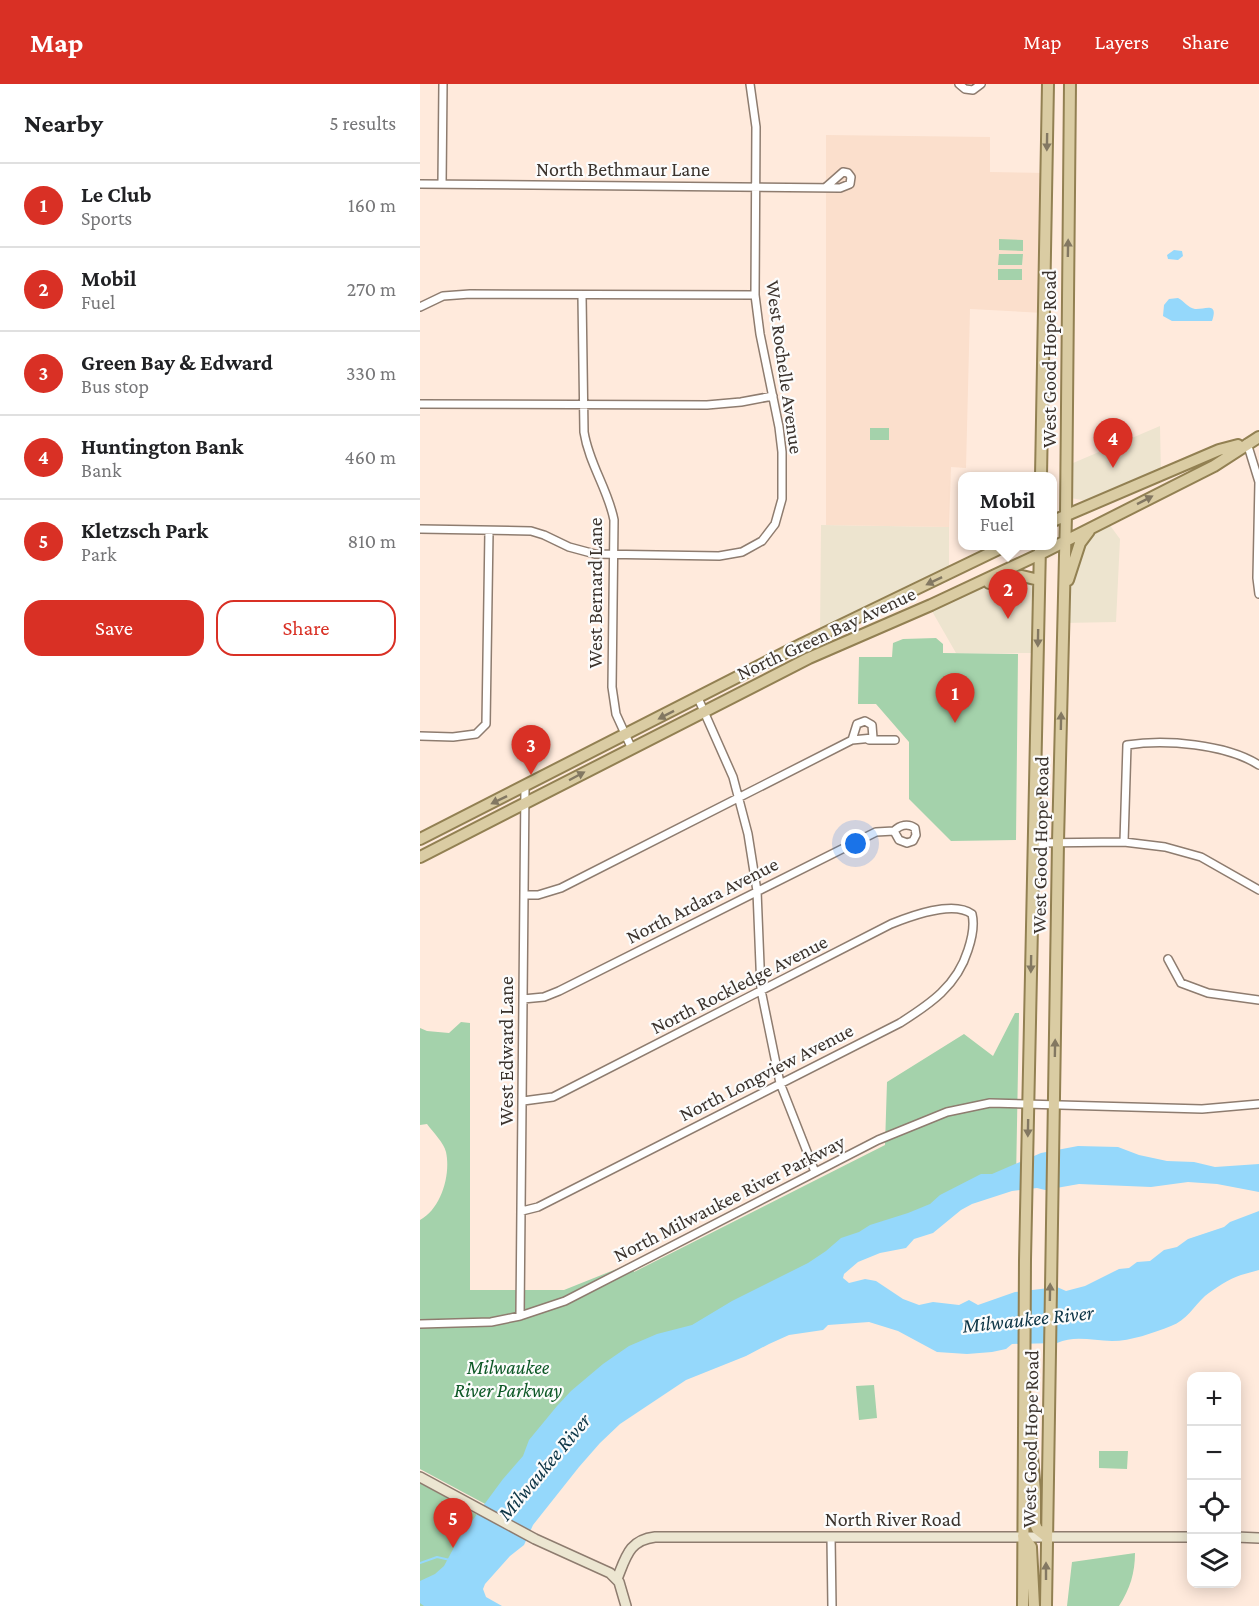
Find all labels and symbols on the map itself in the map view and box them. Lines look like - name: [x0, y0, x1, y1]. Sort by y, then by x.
- one-way arrow: [1042, 133, 1052, 152]
- street label: North Bethmaur Lane: [536, 158, 710, 180]
- one-way arrow: [1063, 239, 1073, 258]
- street label: West Good Hope Road: [1038, 270, 1061, 448]
- street label: West Rochelle Avenue: [762, 279, 808, 455]
- pin: 4: [1094, 418, 1132, 468]
- one-way arrow: [1136, 495, 1154, 505]
- street label: West Bernard Lane: [584, 517, 606, 669]
- pin: 2: [988, 570, 1028, 619]
- one-way arrow: [925, 576, 942, 586]
- street label: North Green Bay Avenue: [733, 582, 919, 685]
- one-way arrow: [1033, 629, 1043, 648]
- pin: 1: [936, 674, 974, 723]
- one-way arrow: [657, 710, 674, 719]
- one-way arrow: [1056, 712, 1066, 731]
- pin: 3: [512, 726, 550, 775]
- street label: West Good Hope Road: [1027, 755, 1054, 934]
- one-way arrow: [569, 771, 586, 781]
- one-way arrow: [490, 795, 507, 804]
- your location: [841, 829, 870, 858]
- street label: North Ardara Avenue: [622, 852, 782, 948]
- street label: North Rockledge Avenue: [647, 930, 832, 1039]
- one-way arrow: [1027, 955, 1036, 974]
- street label: West Edward Lane: [495, 976, 517, 1126]
- street label: North Longview Avenue: [675, 1019, 857, 1126]
- one-way arrow: [1050, 1038, 1059, 1057]
- one-way arrow: [1023, 1119, 1033, 1138]
- street label: North Milwaukee River Parkway: [610, 1130, 849, 1267]
- one-way arrow: [1045, 1282, 1055, 1301]
- water label: Milwaukee River: [960, 1300, 1096, 1338]
- street label: West Good Hope Road: [1017, 1349, 1044, 1528]
- park label: Milwaukee River Parkway: [454, 1356, 562, 1402]
- water label: Milwaukee River: [492, 1408, 596, 1526]
- pin: 5: [434, 1498, 472, 1548]
- street label: North River Road: [825, 1508, 962, 1530]
- one-way arrow: [1041, 1562, 1051, 1581]

